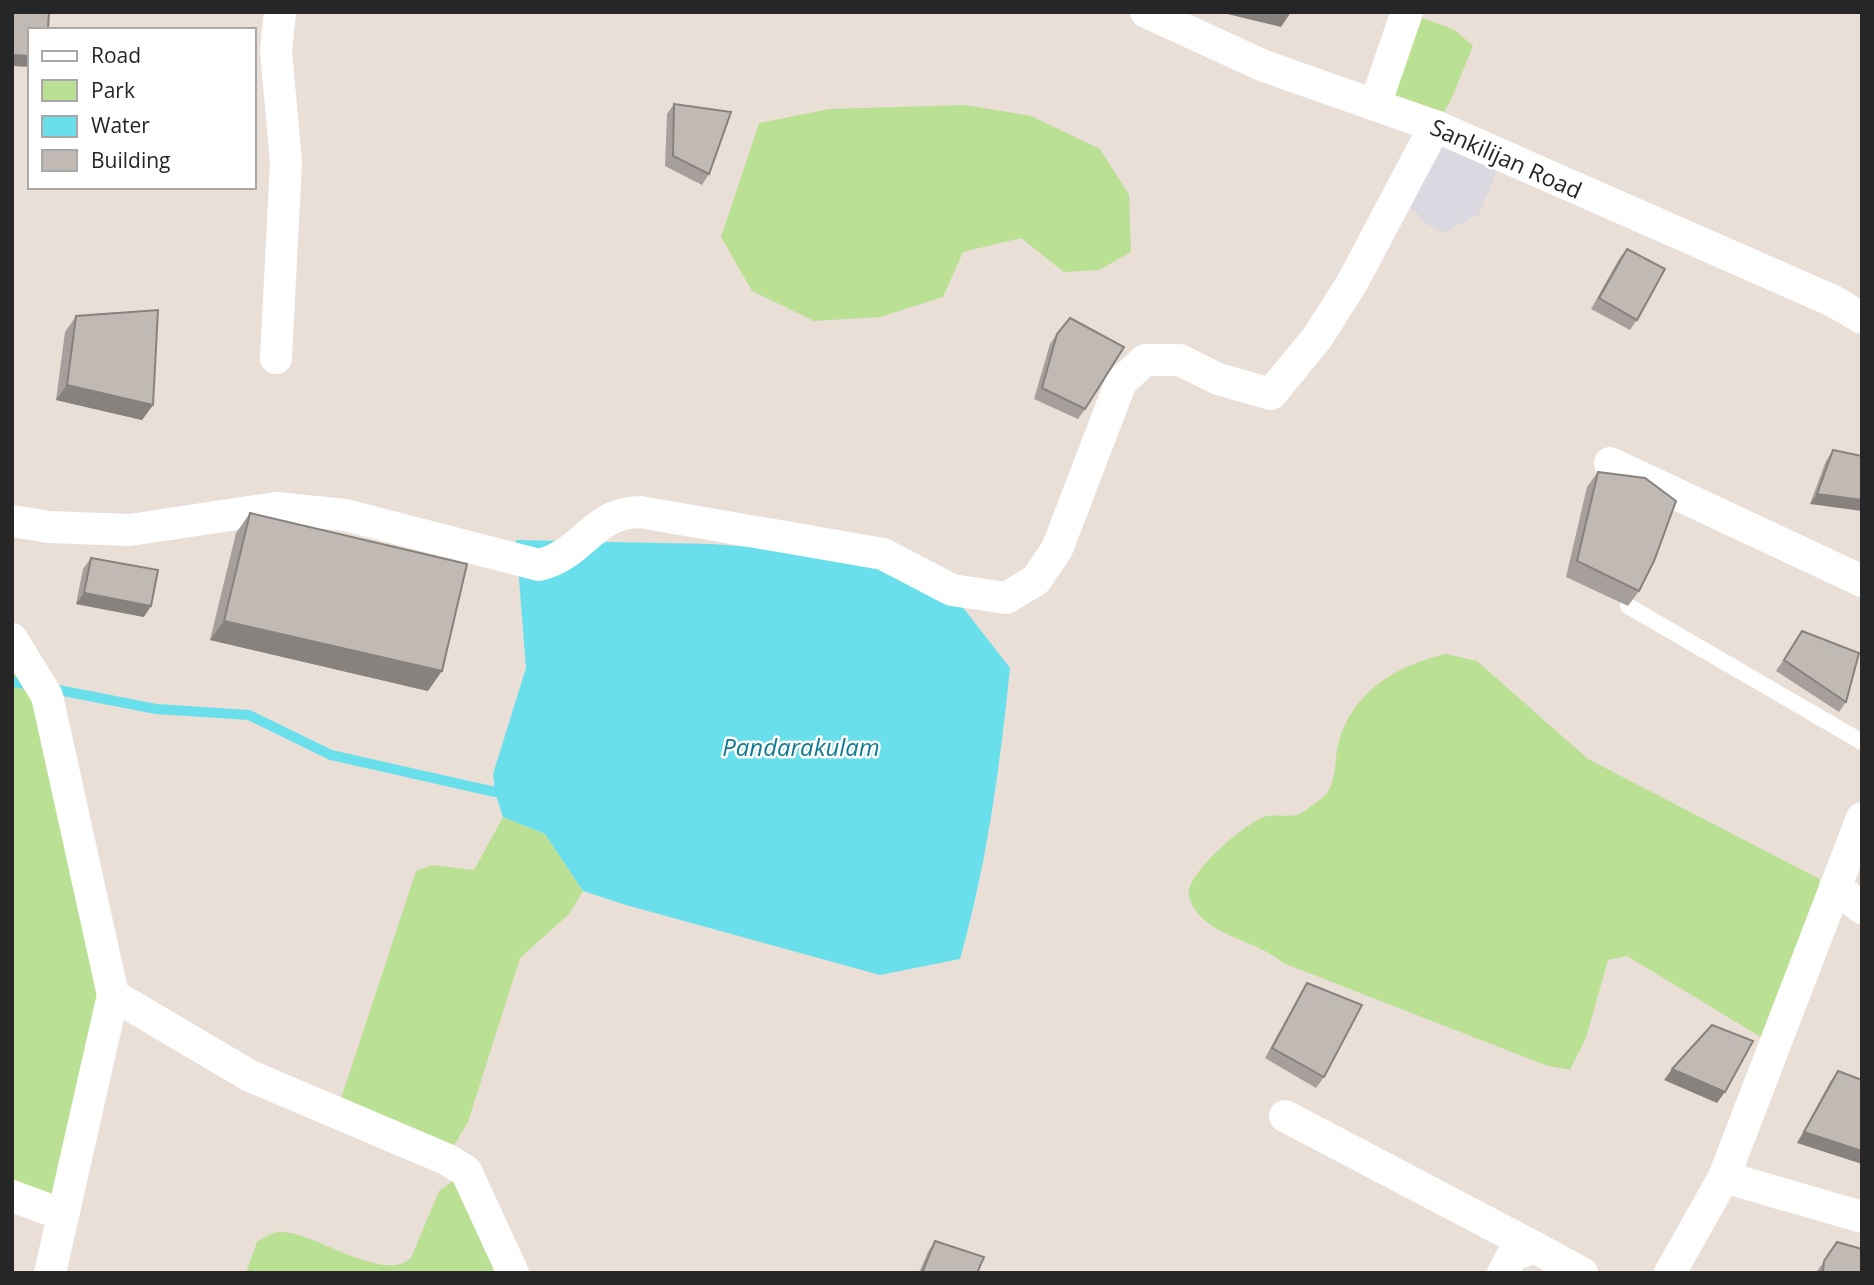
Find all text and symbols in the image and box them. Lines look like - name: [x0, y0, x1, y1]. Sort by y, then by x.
- legend: [28, 28, 256, 189]
- text: Road: [91, 41, 141, 69]
- text: Park: [91, 76, 135, 104]
- street label: Sankilijan Road: [1426, 110, 1587, 206]
- text: Water: [91, 111, 150, 139]
- text: Building: [91, 146, 170, 174]
- water label: Pandarakulam: [722, 730, 880, 763]

